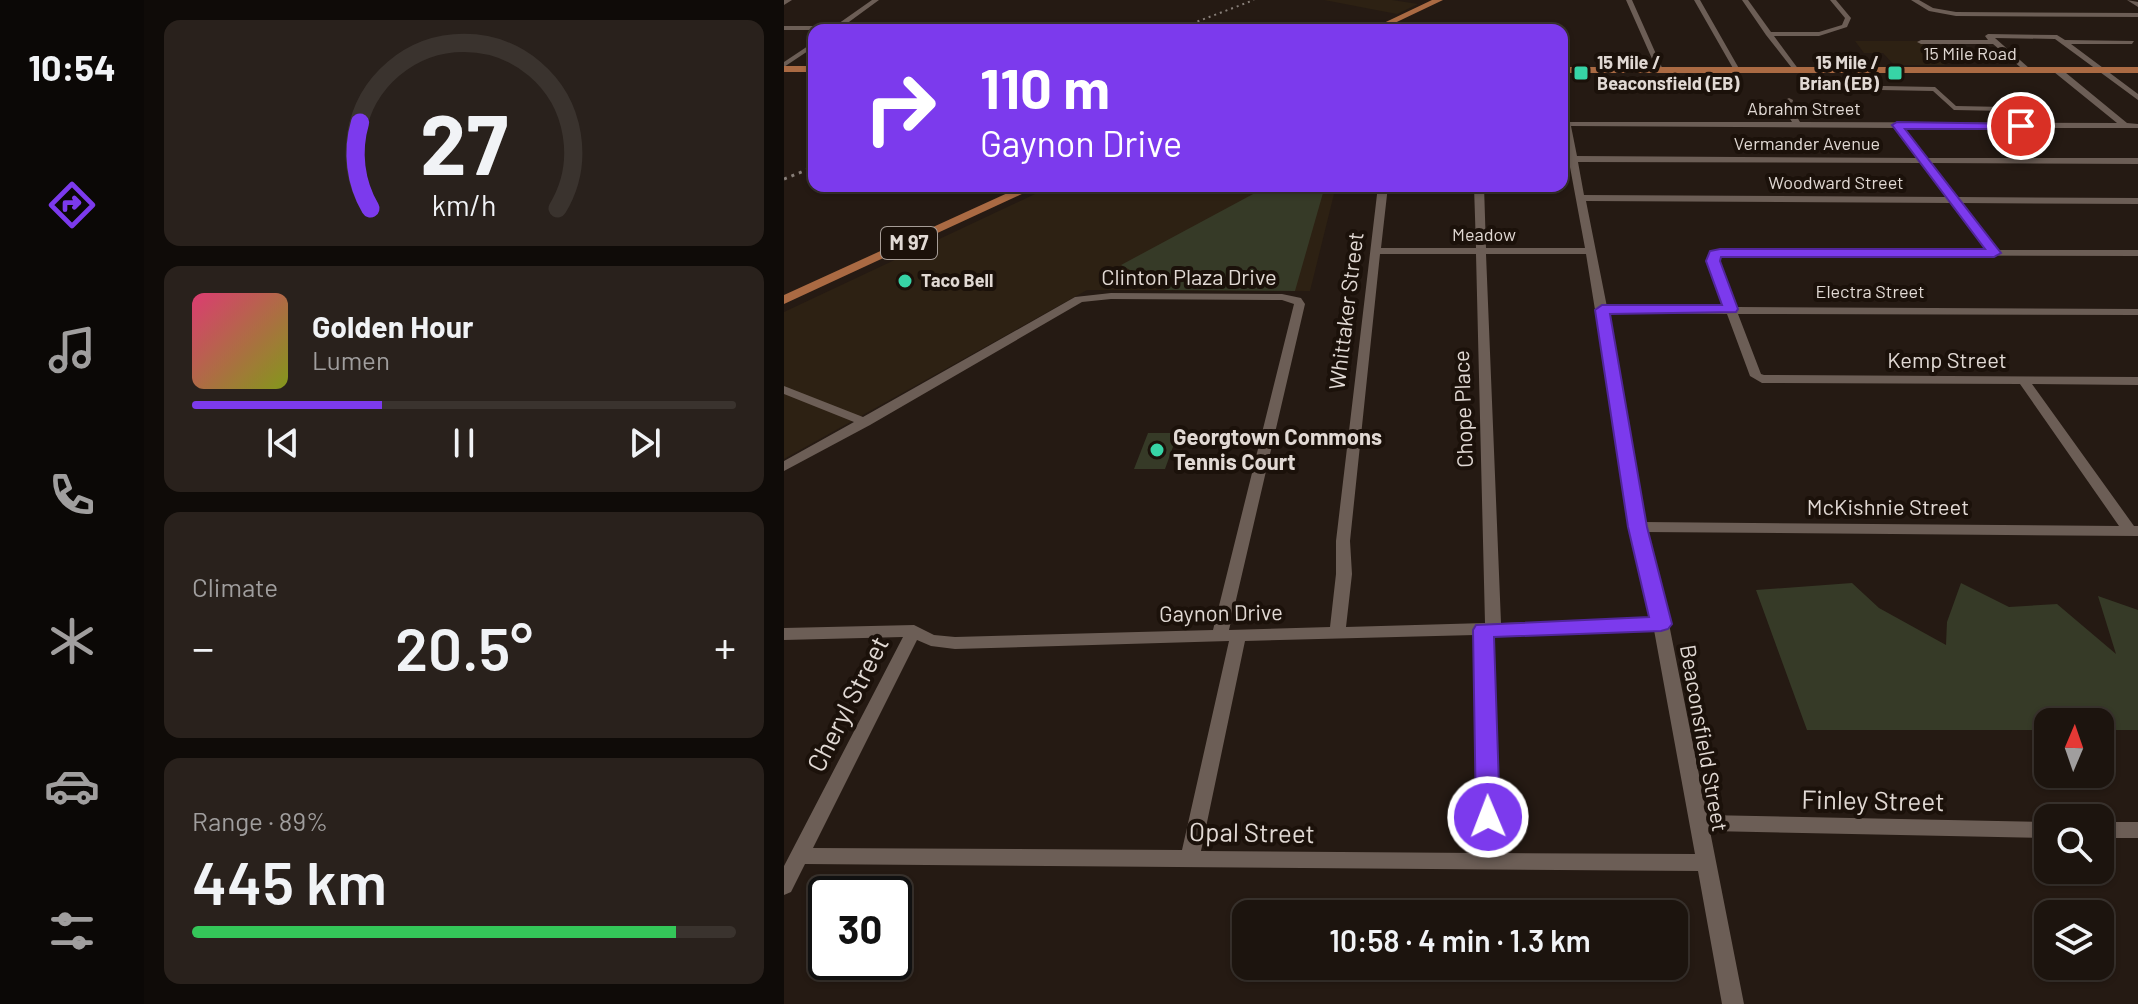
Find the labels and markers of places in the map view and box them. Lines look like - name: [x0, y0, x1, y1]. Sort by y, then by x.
- place label: 15 Mile / Beaconsfield (EB): [1597, 51, 1740, 94]
- place label: 15 Mile / Brian (EB): [1799, 51, 1880, 94]
- marker: 15 Mile / Beaconsfield (EB): [1572, 64, 1590, 82]
- marker: 15 Mile / Brian (EB): [1886, 64, 1904, 82]
- pin: [1987, 92, 2055, 160]
- place label: Taco Bell: [921, 269, 993, 291]
- marker: Taco Bell: [896, 272, 914, 290]
- place label: Georgtown Commons Tennis Court: [1173, 423, 1382, 474]
- marker: Georgtown Commons Tennis Court: [1148, 441, 1166, 459]

